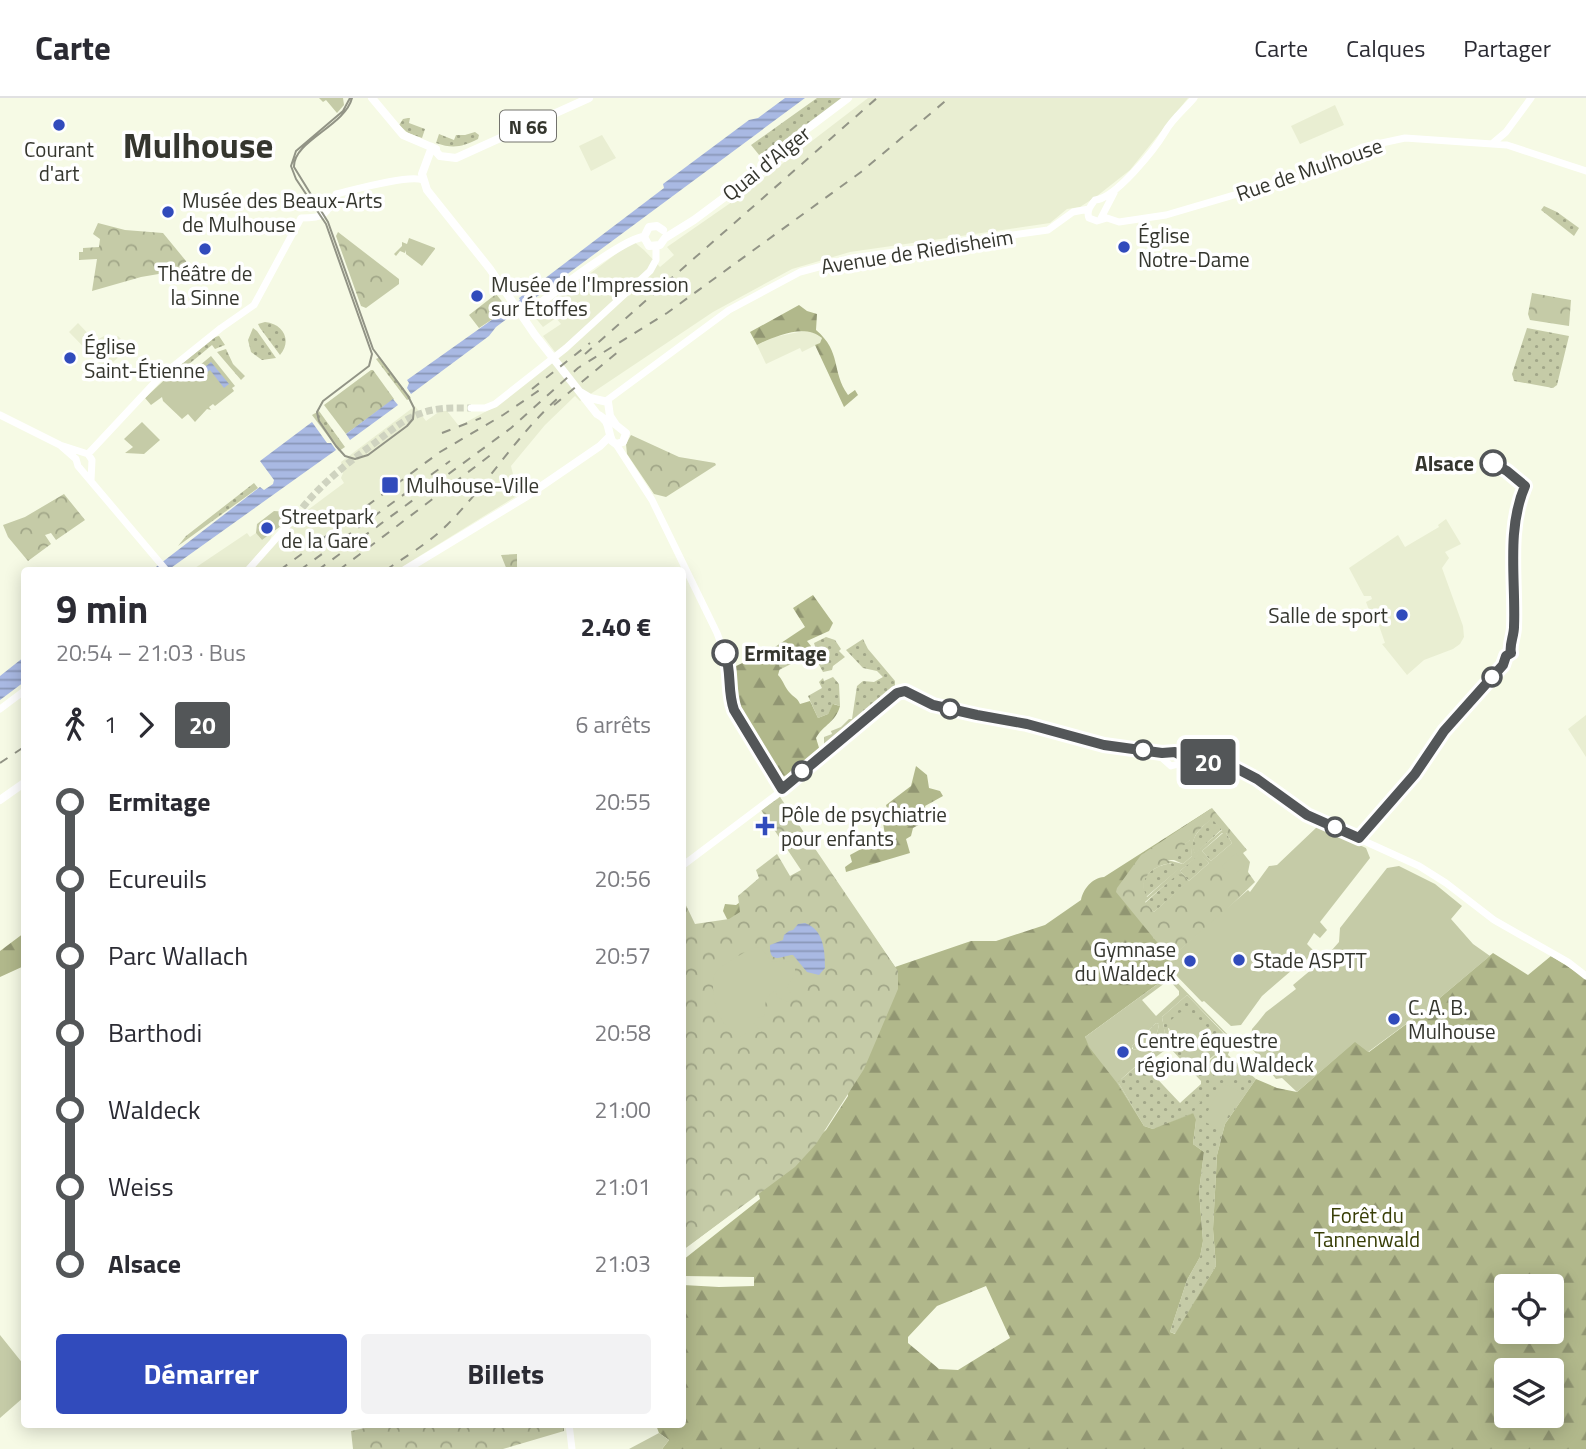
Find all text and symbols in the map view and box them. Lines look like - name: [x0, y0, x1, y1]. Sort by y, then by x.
- text: Carte: [35, 23, 111, 73]
- text: Carte: [1254, 30, 1308, 66]
- text: Calques: [1346, 30, 1425, 66]
- text: Partager: [1463, 30, 1551, 66]
- road number: N 66: [500, 110, 556, 142]
- marker: Courant d'art: [51, 117, 67, 133]
- street label: Quai d'Alger: [715, 117, 817, 209]
- district label: Mulhouse: [123, 118, 273, 172]
- street label: Rue de Mulhouse: [1231, 129, 1387, 209]
- place label: Courant d'art: [24, 133, 95, 189]
- place label: Musée des Beaux-Arts de Mulhouse: [182, 184, 382, 240]
- marker: Musée des Beaux-Arts de Mulhouse: [160, 204, 176, 220]
- place label: Église Notre-Dame: [1138, 219, 1250, 275]
- street label: Avenue de Riedisheim: [819, 220, 1015, 282]
- marker: Église Notre-Dame: [1116, 239, 1132, 255]
- marker: Théâtre de la Sinne: [197, 241, 213, 257]
- place label: Théâtre de la Sinne: [158, 257, 252, 313]
- place label: Musée de l'Impression sur Étoffes: [491, 268, 689, 324]
- marker: Musée de l'Impression sur Étoffes: [469, 288, 485, 304]
- place label: Église Saint-Étienne: [84, 330, 205, 386]
- marker: Église Saint-Étienne: [62, 350, 78, 366]
- place label: Alsace: [1415, 447, 1474, 479]
- marker: Alsace: [1480, 450, 1506, 476]
- place label: Mulhouse-Ville: [406, 469, 539, 501]
- marker: Mulhouse-Ville: [380, 475, 400, 495]
- place label: Streetpark de la Gare: [281, 500, 374, 556]
- marker: Streetpark de la Gare: [259, 520, 275, 536]
- text: 9 min: [56, 580, 148, 638]
- place label: Salle de sport: [1268, 599, 1389, 631]
- text: 2.40 €: [580, 607, 651, 646]
- marker: Salle de sport: [1394, 607, 1410, 623]
- text: 20:54 – 21:03 · Bus: [56, 635, 246, 670]
- place label: Ermitage: [744, 637, 827, 669]
- marker: Ermitage: [712, 640, 738, 666]
- unlabelled marker: [1482, 667, 1502, 687]
- unlabelled marker: [940, 699, 960, 719]
- icon: walk: [56, 706, 94, 744]
- icon: forward: [127, 706, 165, 744]
- text: 1: [104, 707, 117, 742]
- text: 20: [189, 707, 216, 743]
- text: 6 arrêts: [576, 707, 651, 742]
- line badge: 20: [1176, 739, 1240, 785]
- unlabelled marker: [1133, 740, 1153, 760]
- text: 20: [1195, 744, 1221, 780]
- unlabelled marker: [792, 761, 812, 781]
- text: Ermitage: [108, 782, 211, 821]
- text: 20:55: [594, 784, 651, 819]
- place label: Pôle de psychiatrie pour enfants: [781, 798, 947, 854]
- marker: Pôle de psychiatrie pour enfants: [755, 816, 775, 836]
- unlabelled marker: [1325, 817, 1345, 837]
- text: Ecureuils: [108, 859, 207, 898]
- text: 20:56: [594, 861, 651, 896]
- place label: Gymnase du Waldeck: [1075, 933, 1176, 989]
- text: Parc Wallach: [108, 936, 248, 975]
- text: 20:57: [594, 938, 651, 973]
- place label: Stade ASPTT: [1253, 944, 1367, 976]
- marker: Stade ASPTT: [1231, 952, 1247, 968]
- marker: Gymnase du Waldeck: [1182, 953, 1198, 969]
- place label: C. A. B. Mulhouse: [1408, 991, 1496, 1047]
- marker: C. A. B. Mulhouse: [1386, 1011, 1402, 1027]
- text: Barthodi: [108, 1013, 202, 1052]
- text: 20:58: [594, 1015, 651, 1050]
- place label: Centre équestre régional du Waldeck: [1137, 1024, 1314, 1080]
- marker: Centre équestre régional du Waldeck: [1115, 1044, 1131, 1060]
- text: Waldeck: [108, 1090, 200, 1129]
- text: 21:00: [594, 1092, 651, 1127]
- text: Weiss: [108, 1167, 174, 1206]
- text: 21:01: [594, 1169, 651, 1204]
- park label: Forêt du Tannenwald: [1314, 1199, 1420, 1255]
- text: Alsace: [108, 1244, 181, 1283]
- text: 21:03: [594, 1246, 651, 1281]
- map controls: [1494, 1274, 1564, 1428]
- button: locate: [1494, 1274, 1564, 1344]
- button: Démarrer: [56, 1334, 347, 1414]
- button: Billets: [361, 1334, 651, 1414]
- button: layers: [1494, 1358, 1564, 1428]

